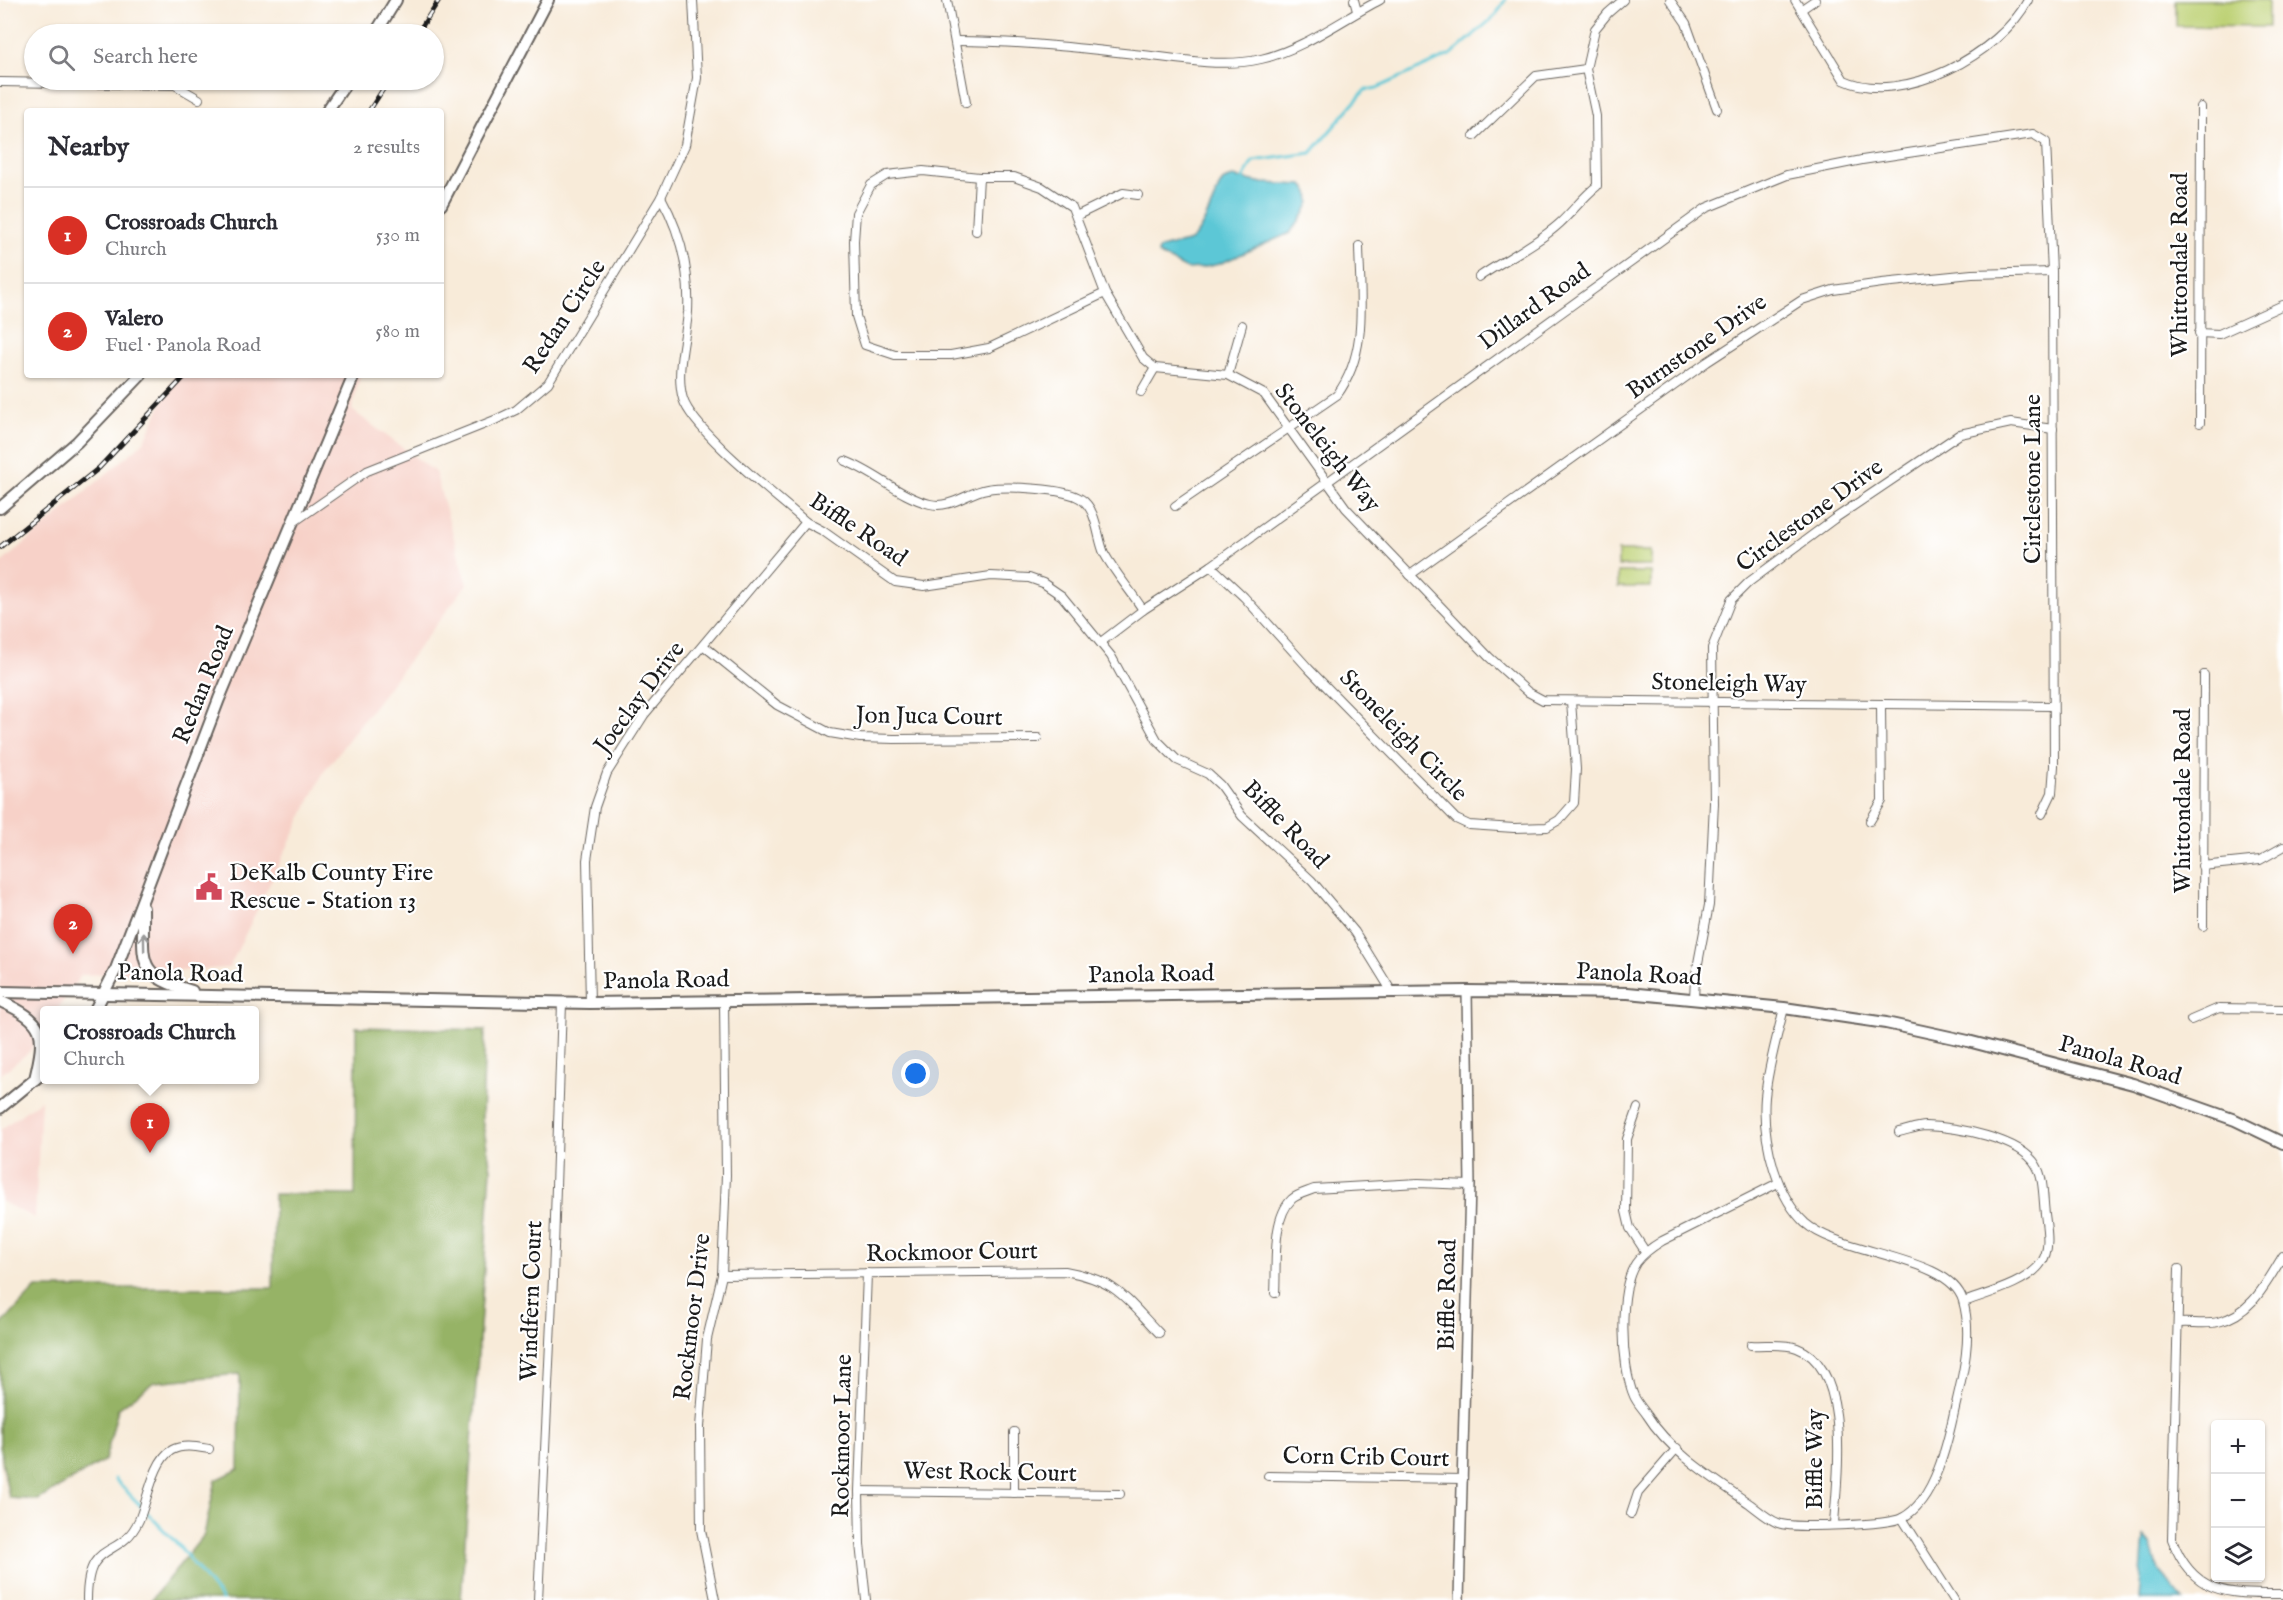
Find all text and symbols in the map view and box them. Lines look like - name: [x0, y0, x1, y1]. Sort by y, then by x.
- search box: [24, 24, 444, 90]
- icon: search: [45, 41, 78, 74]
- text: Search here: [93, 43, 198, 71]
- text: Nearby: [48, 131, 129, 164]
- text: 2 results: [353, 135, 420, 160]
- street label: Whittondale Road: [2165, 172, 2196, 358]
- text: Crossroads Church: [105, 209, 278, 237]
- text: 1: [64, 223, 71, 248]
- text: 530 m: [376, 223, 420, 248]
- text: Church: [105, 237, 167, 262]
- street label: Redan Circle: [516, 254, 614, 380]
- street label: Dillard Road: [1473, 256, 1597, 358]
- street label: Burnstone Drive: [1621, 287, 1773, 407]
- text: Valero: [105, 305, 163, 333]
- text: 2: [63, 319, 72, 344]
- text: 580 m: [375, 319, 420, 344]
- text: Fuel · Panola Road: [105, 333, 261, 358]
- street label: Stoneleigh Way: [1267, 377, 1387, 519]
- street label: Circlestone Lane: [2018, 394, 2049, 564]
- street label: Circlestone Drive: [1730, 452, 1890, 580]
- street label: Biffle Road: [803, 486, 913, 574]
- street label: Redan Road: [166, 621, 242, 749]
- street label: Joeclay Drive: [586, 636, 692, 763]
- street label: Stoneleigh Circle: [1332, 663, 1474, 809]
- street label: Stoneleigh Way: [1651, 667, 1807, 701]
- street label: Jon Juca Court: [852, 700, 1003, 734]
- street label: Whittondale Road: [2168, 708, 2199, 894]
- street label: Biffle Road: [1235, 774, 1335, 876]
- place label: DeKalb County Fire Rescue - Station 13: [229, 858, 433, 917]
- public building icon: DeKalb County Fire Rescue - Station 13: [194, 872, 224, 902]
- pin: 2: [54, 904, 92, 954]
- one-way arrow: [138, 933, 149, 953]
- street label: Panola Road: [1575, 956, 1703, 994]
- street label: Panola Road: [117, 957, 244, 991]
- street label: Panola Road: [1088, 958, 1215, 992]
- street label: Panola Road: [603, 964, 730, 998]
- popup: [40, 1006, 259, 1084]
- text: Crossroads Church: [63, 1019, 236, 1047]
- street label: Panola Road: [2055, 1029, 2185, 1093]
- text: Church: [63, 1047, 125, 1072]
- your location: [901, 1059, 930, 1088]
- pin: 1: [130, 1104, 170, 1153]
- street label: Windfern Court: [514, 1220, 550, 1382]
- street label: Rockmoor Drive: [667, 1232, 719, 1402]
- street label: Rockmoor Court: [866, 1236, 1038, 1270]
- street label: Biffle Road: [1432, 1239, 1464, 1351]
- street label: Rockmoor Lane: [826, 1354, 860, 1518]
- street label: Biffle Way: [1800, 1408, 1831, 1509]
- map controls: [2211, 1420, 2265, 1582]
- button: +: [2211, 1420, 2265, 1474]
- street label: Corn Crib Court: [1282, 1441, 1450, 1475]
- street label: West Rock Court: [903, 1456, 1077, 1490]
- button: −: [2211, 1474, 2265, 1528]
- button: layers: [2211, 1528, 2265, 1582]

